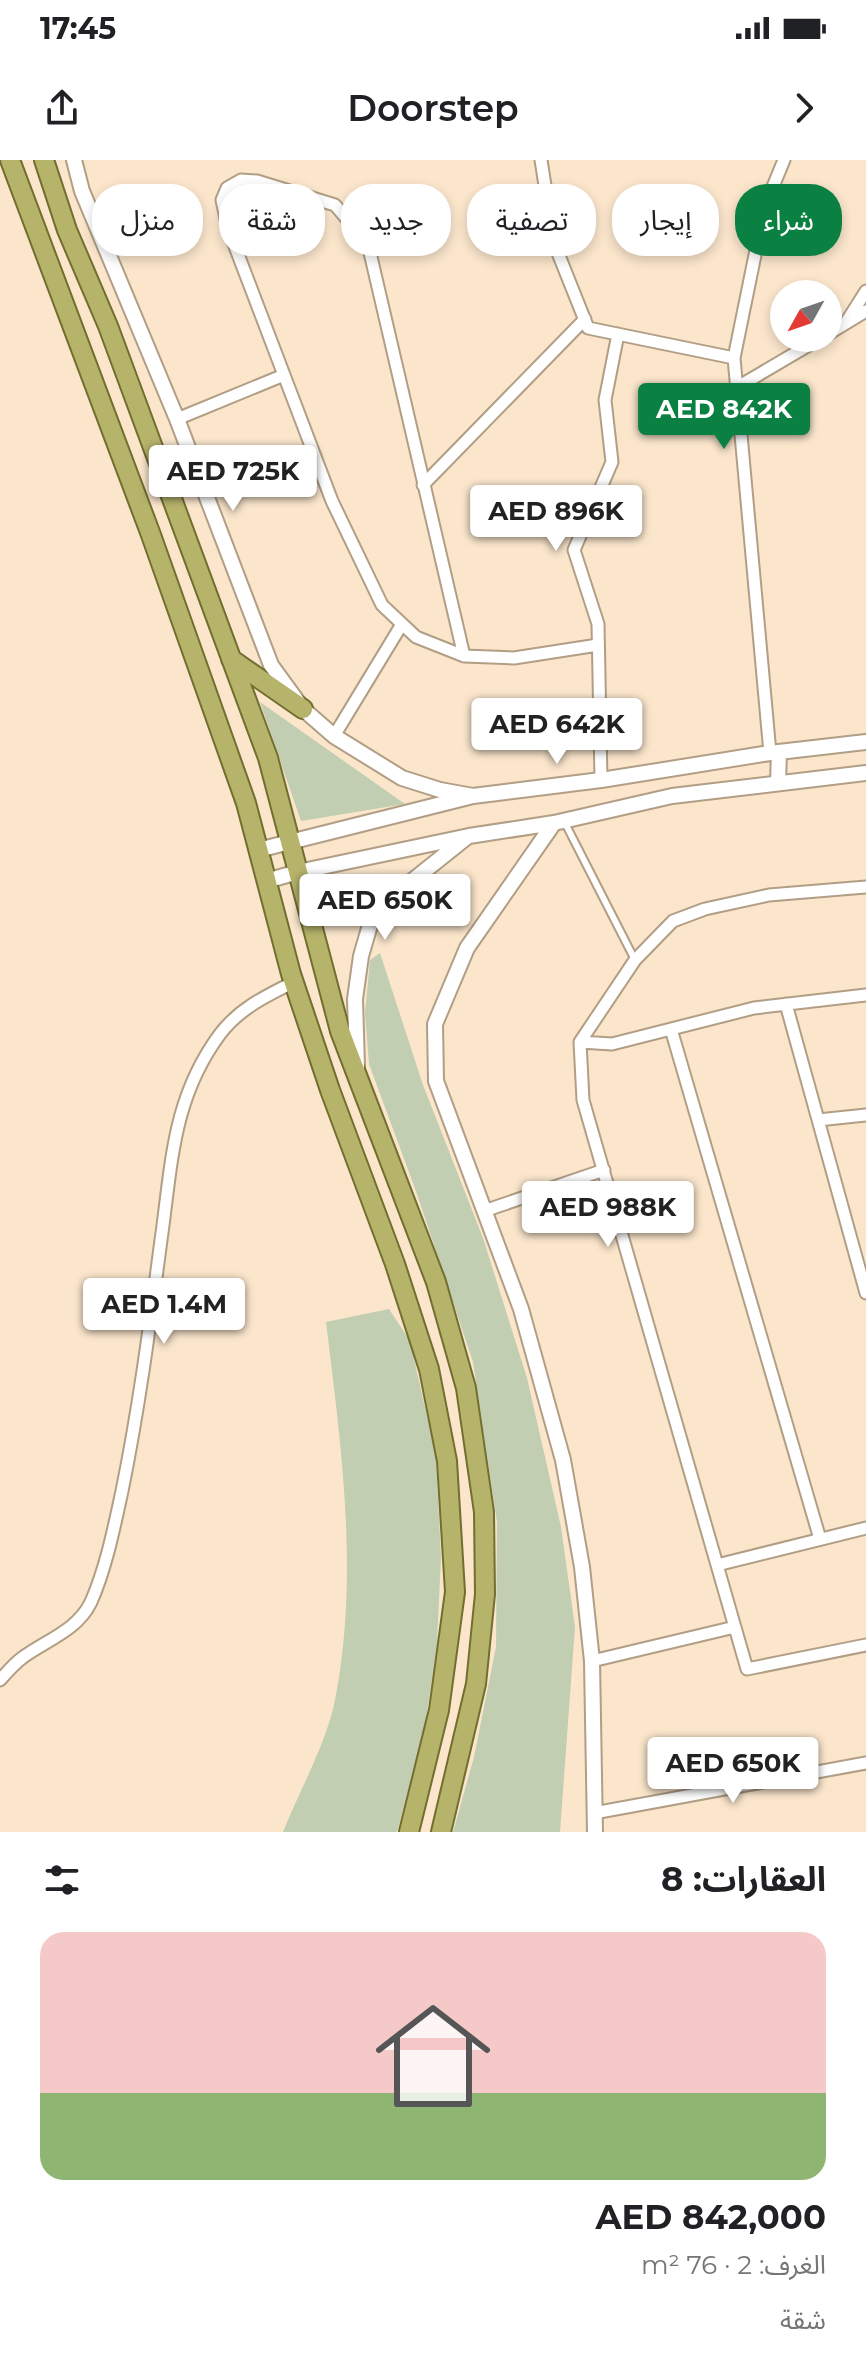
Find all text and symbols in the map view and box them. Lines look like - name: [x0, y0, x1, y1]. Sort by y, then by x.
- text: 17:45: [40, 10, 116, 47]
- icon: share: [40, 86, 84, 130]
- text: Doorstep: [347, 86, 519, 130]
- icon: forward: [782, 86, 826, 130]
- chip: منزل: [92, 184, 203, 256]
- chip: شقة: [219, 184, 325, 256]
- chip: جديد: [341, 184, 451, 256]
- chip: تصفية: [467, 184, 596, 256]
- chip: إيجار: [612, 184, 719, 256]
- chip: شراء: [735, 184, 842, 256]
- north arrow: [770, 280, 842, 352]
- map controls: [770, 280, 842, 352]
- pin: AED 842K: [641, 383, 807, 451]
- text: AED 842K: [656, 393, 792, 425]
- pin: AED 725K: [150, 445, 316, 513]
- text: AED 725K: [167, 455, 299, 487]
- pin: AED 896K: [473, 485, 639, 553]
- text: AED 896K: [488, 495, 624, 527]
- pin: AED 642K: [474, 698, 640, 766]
- text: AED 642K: [489, 708, 625, 740]
- pin: AED 650K: [302, 874, 468, 942]
- text: AED 650K: [317, 884, 453, 916]
- pin: AED 988K: [525, 1181, 691, 1249]
- text: AED 988K: [540, 1191, 676, 1223]
- pin: AED 1.4M: [81, 1278, 247, 1346]
- text: AED 1.4M: [101, 1288, 227, 1320]
- pin: AED 650K: [650, 1737, 816, 1805]
- text: AED 650K: [665, 1747, 801, 1779]
- icon: filters: [40, 1858, 84, 1902]
- text: العقارات: 8: [661, 1858, 826, 1900]
- icon: home: [361, 1984, 505, 2128]
- text: AED 842,000: [595, 2196, 826, 2238]
- text: الغرف: 2 · 76 m²: [641, 2249, 826, 2281]
- text: شقة: [780, 2304, 826, 2336]

